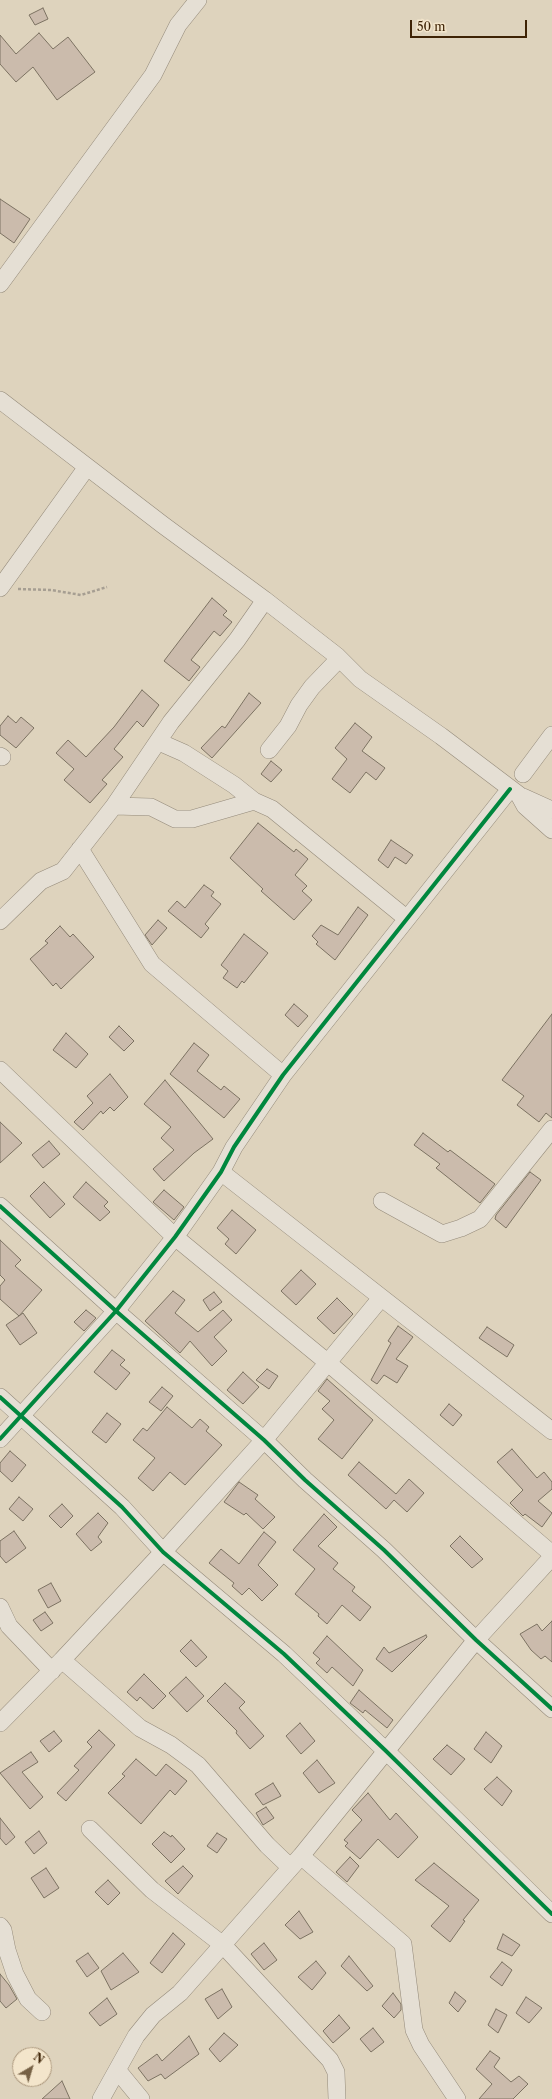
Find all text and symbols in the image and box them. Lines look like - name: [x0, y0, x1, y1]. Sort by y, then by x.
- scale bar: [412, 12, 529, 38]
- text: 50 m: [417, 19, 446, 34]
- north arrow: [12, 2047, 52, 2087]
- text: N: [31, 2050, 47, 2067]

